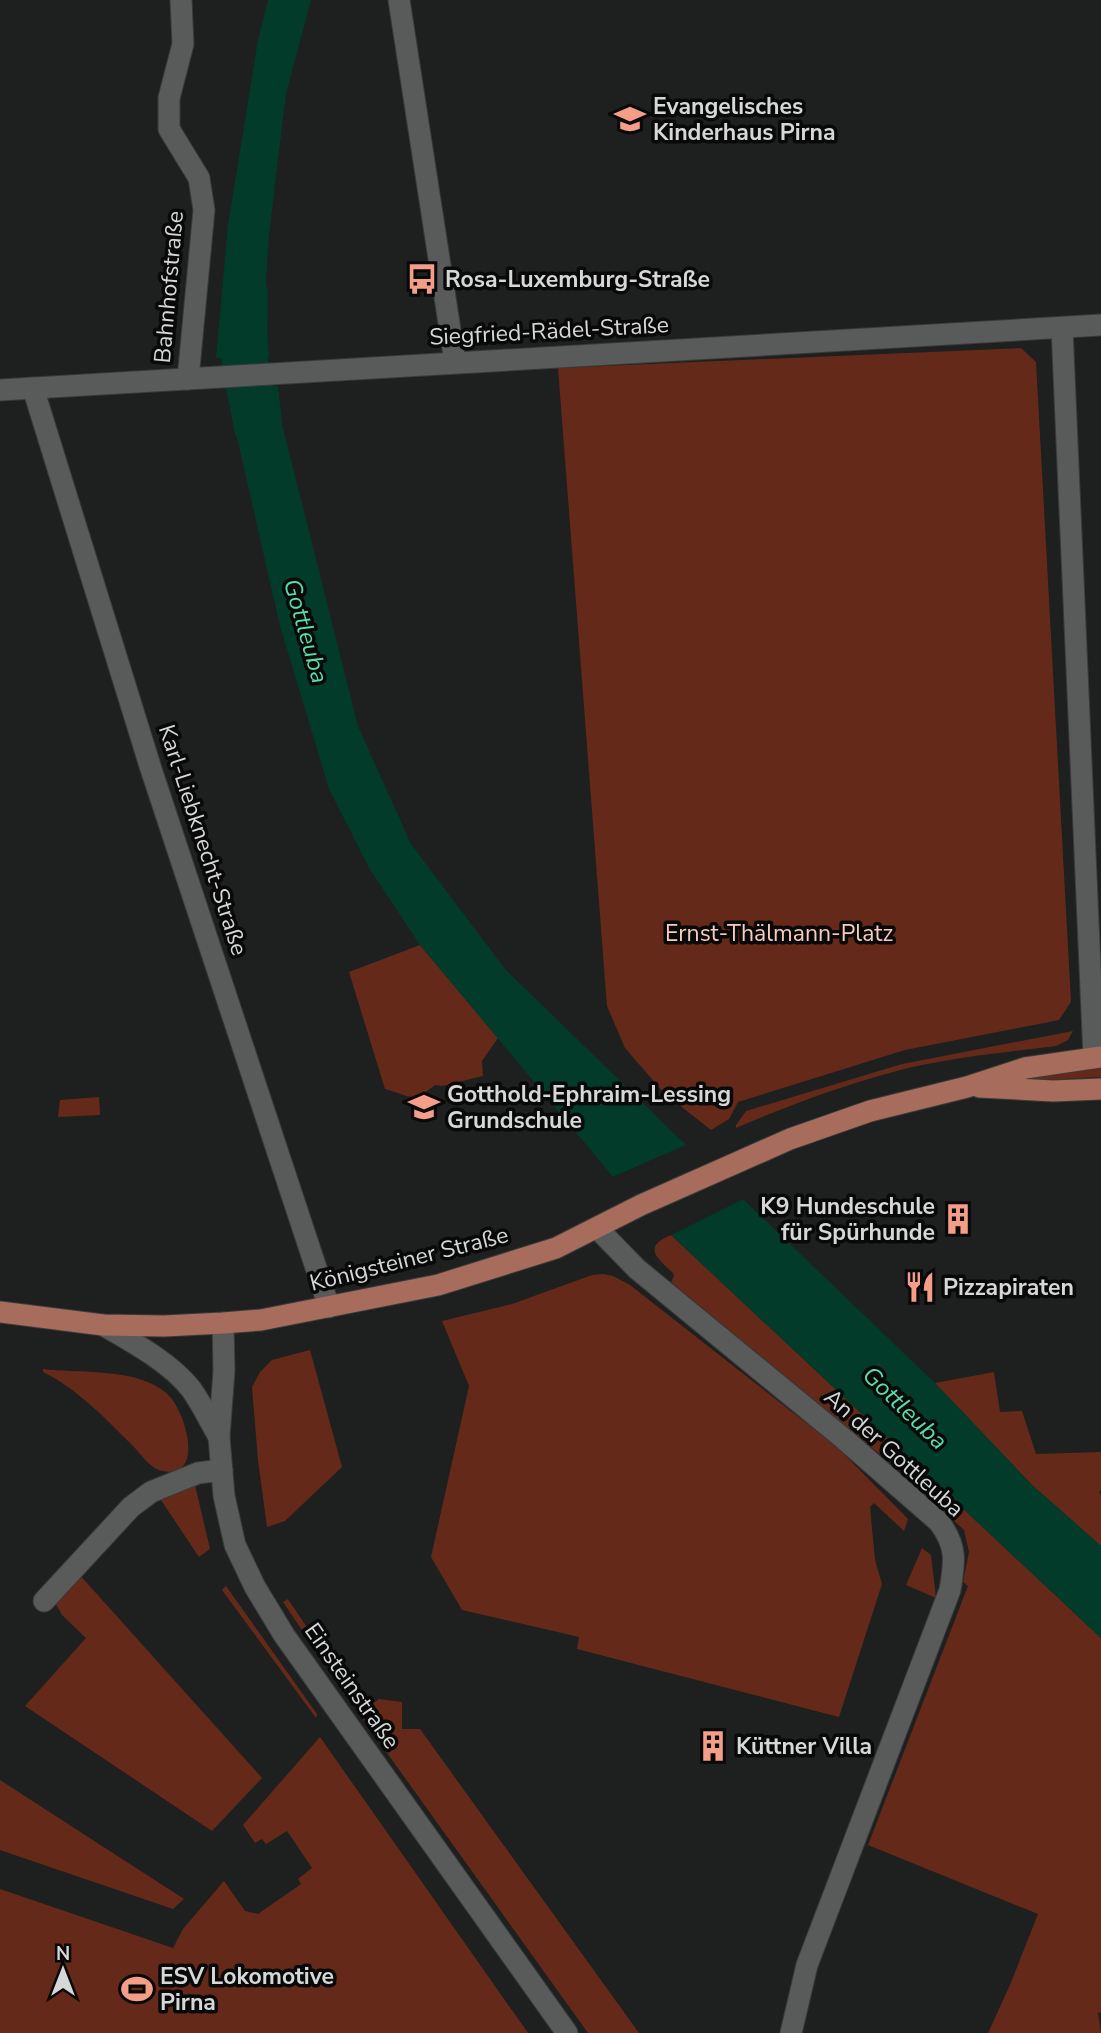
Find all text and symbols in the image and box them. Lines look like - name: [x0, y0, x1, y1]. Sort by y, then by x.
- place label: Evangelisches Kinderhaus Pirna: [653, 91, 836, 148]
- school or university icon: Evangelisches Kinderhaus Pirna: [613, 102, 647, 136]
- street label: Bahnhofstraße: [147, 210, 191, 364]
- bus stop icon: Rosa-Luxemburg-Straße: [405, 262, 439, 296]
- place label: Rosa-Luxemburg-Straße: [445, 264, 710, 295]
- street label: Siegfried-Rädel-Straße: [428, 309, 670, 353]
- water label: Gottleuba: [276, 575, 336, 687]
- street label: Karl-Liebknecht-Straße: [151, 721, 255, 959]
- park label: Ernst-Thälmann-Platz: [665, 918, 893, 949]
- place label: Gotthold-Ephraim-Lessing Grundschule: [447, 1079, 731, 1136]
- school or university icon: Gotthold-Ephraim-Lessing Grundschule: [407, 1090, 441, 1124]
- place label: K9 Hundeschule für Spürhunde: [760, 1191, 935, 1248]
- building icon: K9 Hundeschule für Spürhunde: [941, 1202, 975, 1236]
- street label: Königsteiner Straße: [307, 1219, 511, 1299]
- restaurant icon: Pizzapiraten: [903, 1270, 937, 1304]
- place label: Pizzapiraten: [943, 1272, 1074, 1303]
- water label: Gottleuba: [855, 1359, 955, 1457]
- street label: An der Gottleuba: [817, 1382, 971, 1524]
- street label: Einsteinstraße: [297, 1617, 407, 1755]
- building icon: Küttner Villa: [696, 1729, 730, 1763]
- place label: Küttner Villa: [736, 1731, 872, 1762]
- north arrow: [28, 1935, 98, 2005]
- text: N: [56, 1941, 70, 1967]
- place label: ESV Lokomotive Pirna: [160, 1961, 334, 2018]
- sports icon: ESV Lokomotive Pirna: [120, 1972, 154, 2006]

